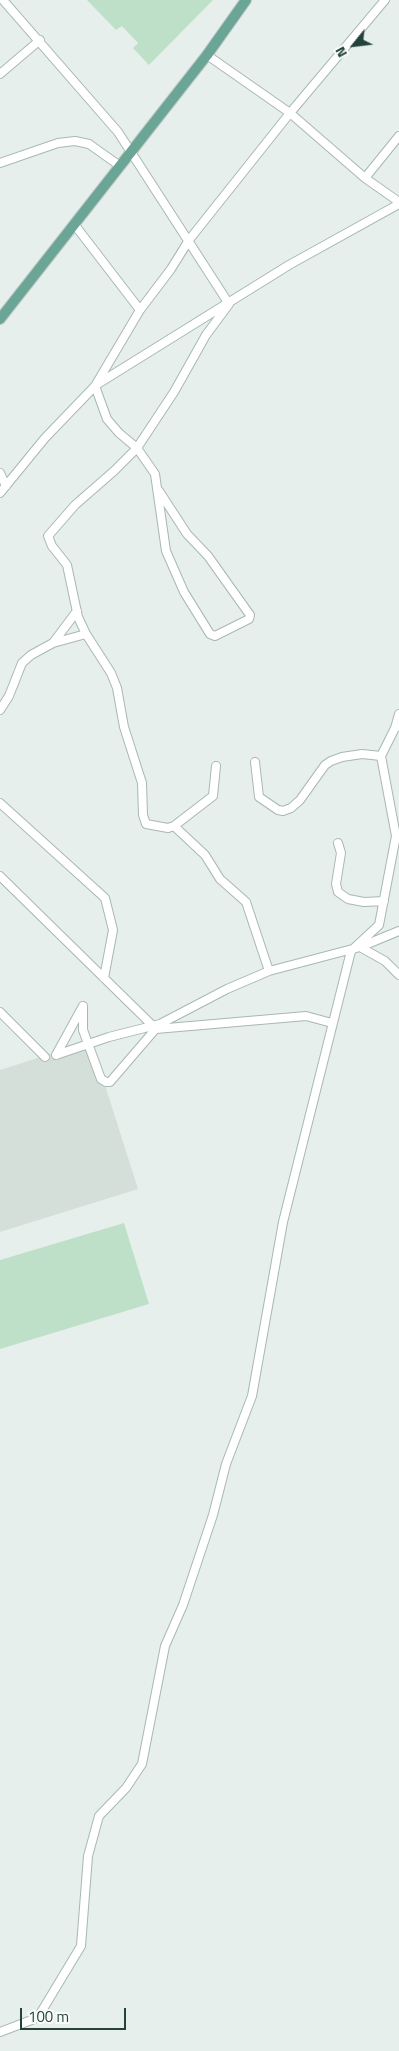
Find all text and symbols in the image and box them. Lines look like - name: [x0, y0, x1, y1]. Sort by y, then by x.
- north arrow: [329, 20, 379, 70]
- text: N: [329, 43, 352, 62]
- scale bar: [22, 1998, 129, 2030]
- text: 100 m: [28, 2005, 69, 2028]

